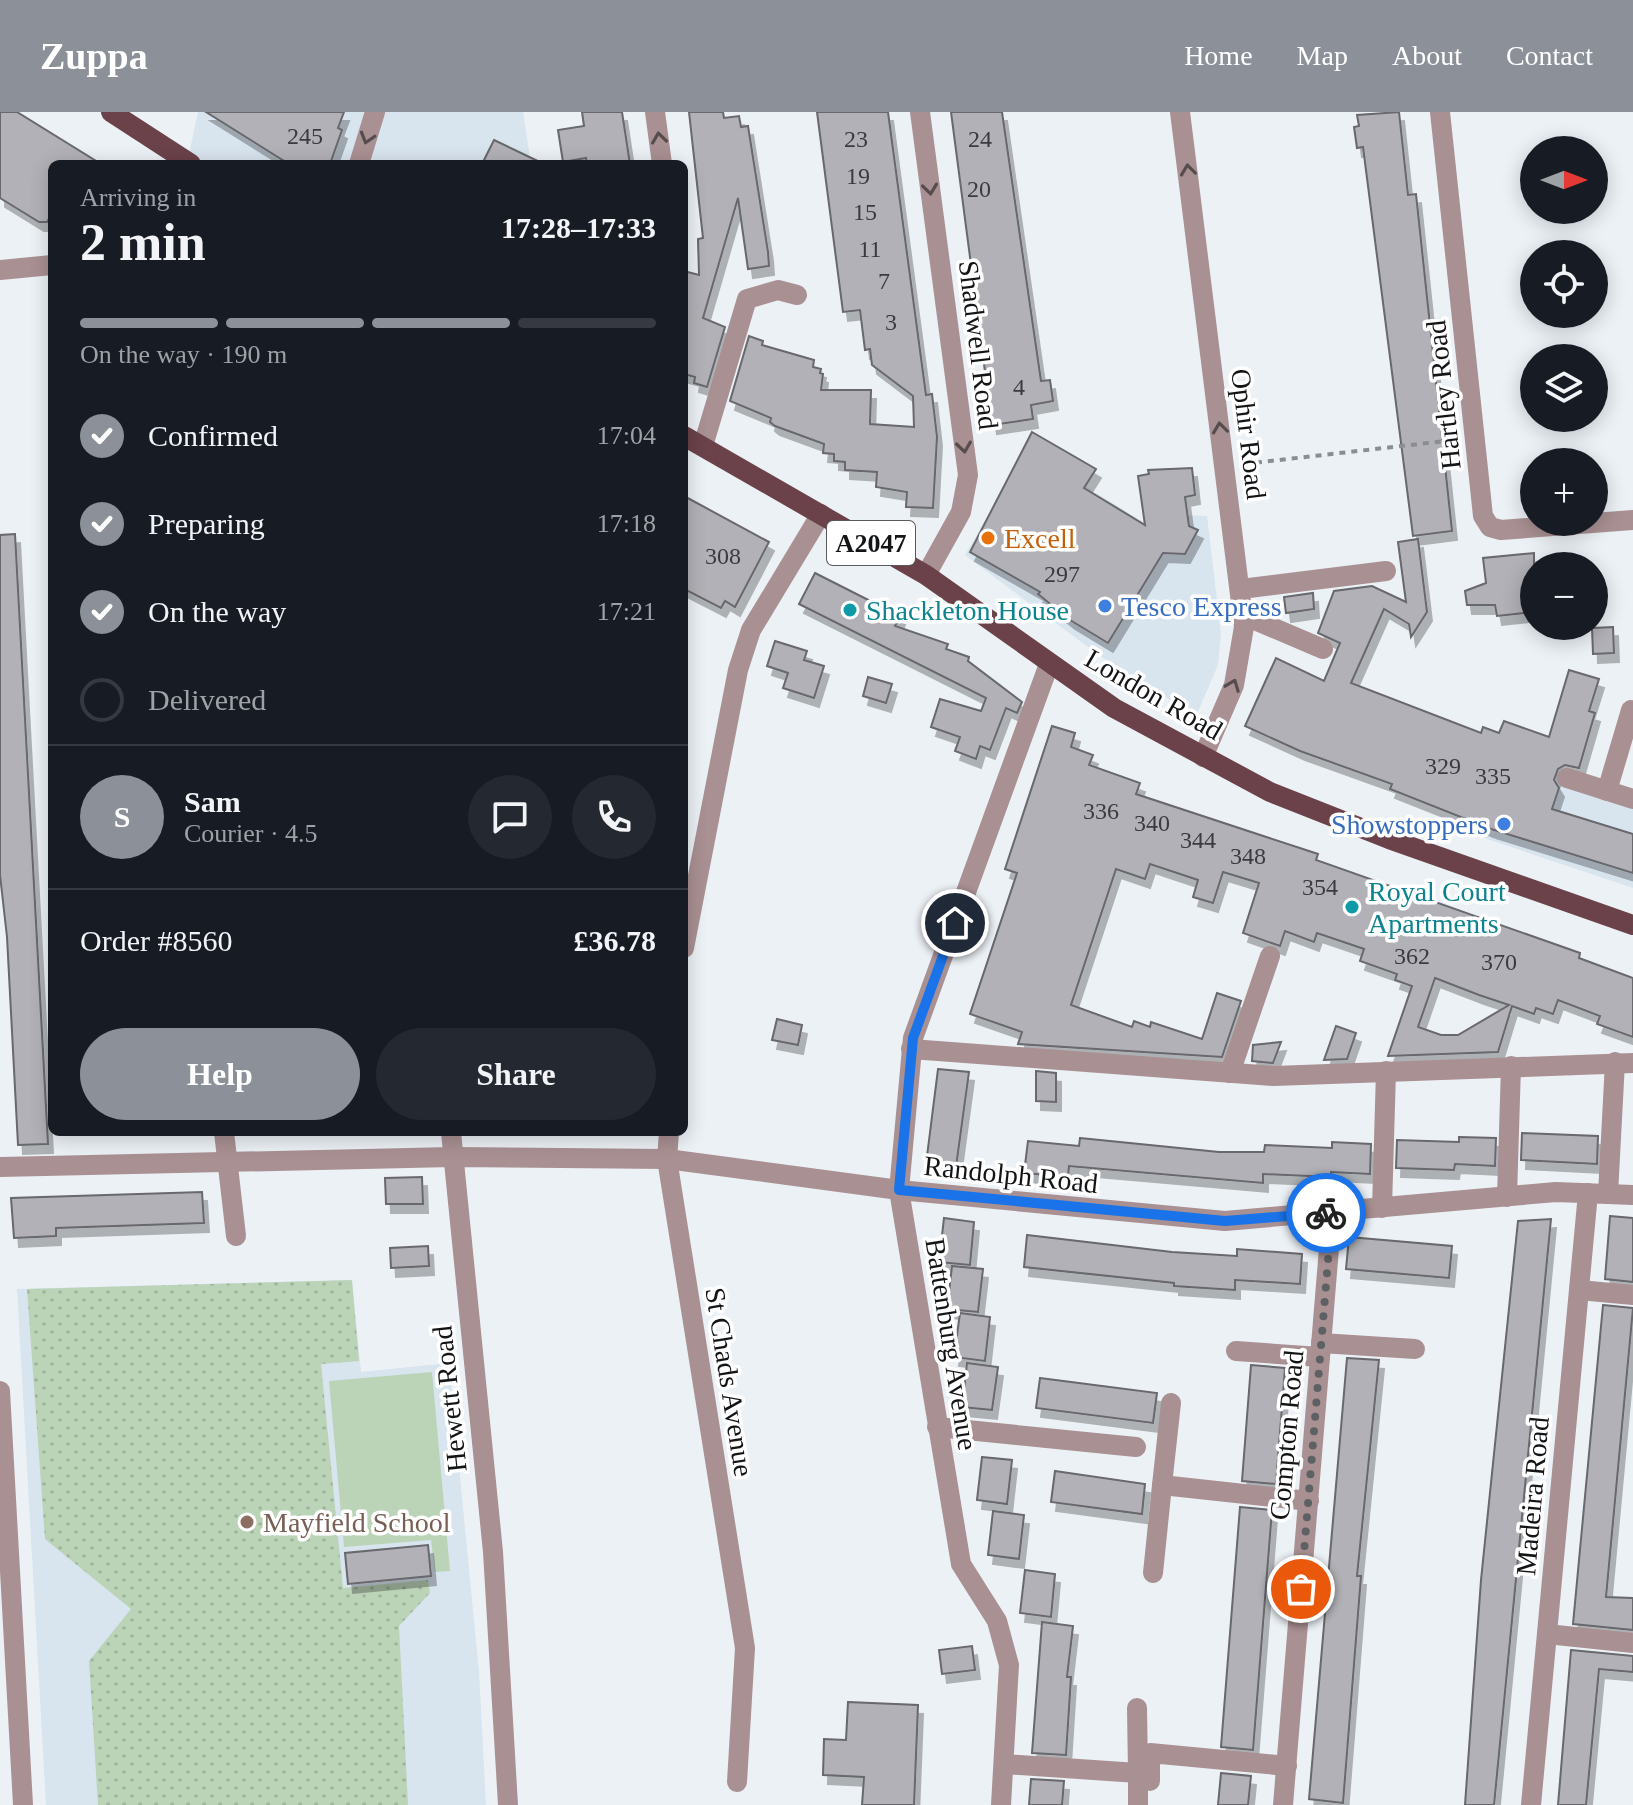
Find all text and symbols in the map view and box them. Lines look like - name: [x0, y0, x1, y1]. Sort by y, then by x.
- text: Zuppa: [40, 35, 148, 77]
- text: Home: [1184, 40, 1253, 71]
- text: Map: [1297, 40, 1348, 71]
- text: About: [1392, 40, 1462, 71]
- text: Contact: [1506, 40, 1593, 71]
- house number: 245: [287, 123, 323, 149]
- house number: 23: [844, 126, 868, 152]
- house number: 24: [968, 126, 992, 152]
- one-way arrow: [360, 131, 376, 145]
- one-way arrow: [650, 131, 667, 144]
- north arrow: [1520, 136, 1608, 224]
- map controls: [1520, 136, 1608, 640]
- house number: 19: [846, 163, 870, 189]
- one-way arrow: [1180, 163, 1197, 177]
- house number: 20: [967, 176, 991, 202]
- text: Arriving in: [80, 183, 196, 212]
- one-way arrow: [922, 183, 939, 196]
- house number: 15: [853, 199, 877, 225]
- text: 17:28–17:33: [501, 211, 656, 244]
- text: 2 min: [80, 214, 206, 271]
- house number: 11: [858, 236, 882, 262]
- button: locate: [1520, 240, 1608, 328]
- street label: Shadwell Road: [953, 259, 1004, 431]
- house number: 7: [878, 268, 890, 294]
- house number: 3: [885, 309, 897, 335]
- street label: Hartley Road: [1420, 319, 1467, 471]
- text: On the way · 190 m: [80, 340, 287, 369]
- button: layers: [1520, 344, 1608, 432]
- street label: Ophir Road: [1225, 367, 1272, 501]
- house number: 4: [1013, 374, 1025, 400]
- icon: check: [80, 414, 124, 458]
- text: Confirmed: [148, 419, 278, 452]
- text: 17:04: [597, 421, 656, 450]
- one-way arrow: [1211, 421, 1228, 434]
- one-way arrow: [955, 440, 972, 454]
- button: +: [1520, 448, 1608, 536]
- icon: check: [80, 502, 124, 546]
- text: Preparing: [148, 507, 265, 540]
- text: 17:18: [597, 509, 656, 538]
- road number: A2047: [827, 521, 915, 565]
- place label: Excell: [1004, 523, 1076, 554]
- marker: Excell: [979, 529, 997, 547]
- house number: 308: [705, 543, 741, 569]
- button: −: [1520, 552, 1608, 640]
- house number: 297: [1044, 561, 1080, 587]
- icon: check: [80, 590, 124, 634]
- place label: Tesco Express: [1121, 591, 1282, 622]
- text: On the way: [148, 595, 286, 628]
- place label: Shackleton House: [866, 595, 1069, 626]
- text: 17:21: [597, 597, 656, 626]
- marker: Tesco Express: [1096, 597, 1114, 615]
- marker: Shackleton House: [841, 601, 859, 619]
- street label: London Road: [1080, 643, 1228, 746]
- one-way arrow: [1223, 679, 1240, 693]
- text: Delivered: [148, 683, 266, 716]
- house number: 329: [1425, 753, 1461, 779]
- house number: 335: [1475, 763, 1511, 789]
- button: chat: [468, 775, 552, 859]
- button: phone: [572, 775, 656, 859]
- text: Sam: [184, 785, 241, 818]
- house number: 336: [1083, 798, 1119, 824]
- text: S: [114, 800, 130, 833]
- place label: Showstoppers: [1331, 809, 1488, 840]
- house number: 340: [1134, 810, 1170, 836]
- marker: Showstoppers: [1495, 815, 1513, 833]
- text: Courier · 4.5: [184, 819, 318, 848]
- house number: 344: [1180, 827, 1216, 853]
- house number: 348: [1230, 843, 1266, 869]
- house number: 354: [1302, 874, 1338, 900]
- place label: Royal Court Apartments: [1368, 876, 1506, 939]
- pin: [921, 889, 989, 957]
- marker: Royal Court Apartments: [1343, 898, 1361, 916]
- icon: home: [933, 901, 977, 945]
- text: Order #8560: [80, 924, 232, 957]
- text: £36.78: [574, 924, 656, 957]
- house number: 362: [1394, 943, 1430, 969]
- house number: 370: [1481, 949, 1517, 975]
- button: Help: [80, 1028, 360, 1120]
- button: Share: [376, 1028, 656, 1120]
- street label: Randolph Road: [922, 1150, 1100, 1199]
- courier: [1286, 1173, 1366, 1253]
- icon: bike: [1304, 1191, 1348, 1235]
- street label: Battenburg Avenue: [919, 1236, 984, 1452]
- street label: St Chads Avenue: [699, 1285, 760, 1479]
- street label: Hewett Road: [426, 1324, 473, 1474]
- street label: Compton Road: [1264, 1349, 1309, 1521]
- street label: Madeira Road: [1510, 1415, 1555, 1577]
- place label: Mayfield School: [263, 1507, 451, 1538]
- marker: Mayfield School: [238, 1513, 256, 1531]
- pin: [1267, 1555, 1335, 1623]
- icon: bag: [1279, 1567, 1323, 1611]

